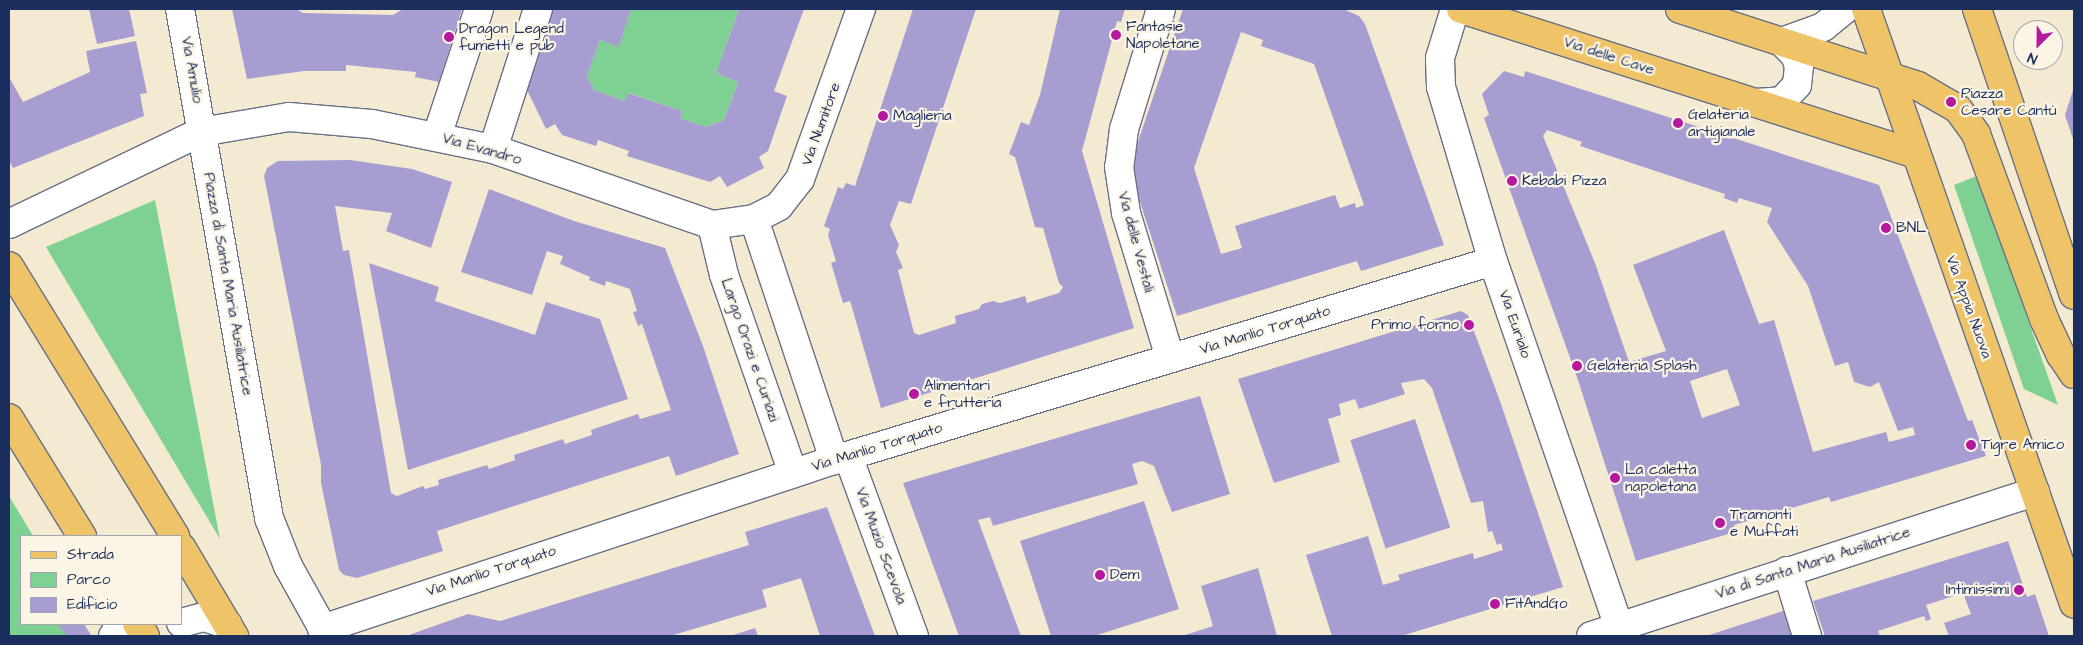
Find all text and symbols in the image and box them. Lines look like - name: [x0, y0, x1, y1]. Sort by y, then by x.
- place label: Fantasie Napoletane: [1126, 17, 1200, 52]
- place label: Dragon Legend fumetti e pub: [459, 19, 564, 54]
- north arrow: [2013, 20, 2063, 70]
- marker: Fantasie Napoletane: [1110, 29, 1122, 41]
- marker: Dragon Legend fumetti e pub: [443, 31, 455, 43]
- street label: Via delle Cave: [1561, 33, 1657, 79]
- street label: Via Amulio: [177, 35, 207, 105]
- text: N: [2025, 47, 2040, 69]
- street label: Via Numitore: [798, 80, 844, 168]
- place label: Piazza Cesare Cantù: [1961, 84, 2057, 119]
- marker: Piazza Cesare Cantù: [1945, 96, 1957, 108]
- place label: Gelateria artigianale: [1688, 105, 1755, 140]
- place label: Maglieria: [893, 107, 952, 125]
- marker: Maglieria: [877, 110, 889, 122]
- marker: Gelateria artigianale: [1672, 117, 1684, 129]
- street label: Via Evandro: [440, 129, 524, 169]
- street label: Piazza di Santa Maria Ausiliatrice: [200, 171, 256, 397]
- place label: Kebabi Pizza: [1522, 172, 1606, 190]
- marker: Kebabi Pizza: [1506, 175, 1518, 187]
- street label: Via delle Vestali: [1114, 190, 1158, 294]
- place label: BNL: [1896, 219, 1926, 237]
- marker: BNL: [1880, 222, 1892, 234]
- street label: Via Appia Nuova: [1942, 253, 1996, 361]
- street label: Largo Orazi e Curiazi: [717, 276, 783, 424]
- street label: Via Eurialo: [1495, 288, 1535, 360]
- street label: Via Manlio Torquato: [1198, 302, 1332, 358]
- place label: Primo forno: [1371, 316, 1459, 334]
- marker: Primo forno: [1463, 319, 1475, 331]
- place label: Gelateria Splash: [1587, 357, 1697, 375]
- marker: Gelateria Splash: [1571, 360, 1583, 372]
- place label: Alimentari e frutteria: [924, 376, 1001, 411]
- marker: Alimentari e frutteria: [908, 388, 920, 400]
- street label: Via Manlio Torquato: [810, 419, 944, 475]
- place label: Tigre Amico: [1981, 436, 2064, 454]
- marker: Tigre Amico: [1965, 439, 1977, 451]
- place label: La caletta napoletana: [1625, 460, 1696, 495]
- marker: La caletta napoletana: [1609, 472, 1621, 484]
- street label: Via Muzio Scevola: [852, 485, 910, 607]
- place label: Tramonti e Muffati: [1730, 505, 1798, 540]
- marker: Tramonti e Muffati: [1714, 517, 1726, 529]
- street label: Via di Santa Maria Ausiliatrice: [1713, 523, 1913, 603]
- legend: [20, 535, 182, 625]
- street label: Via Manlio Torquato: [424, 542, 558, 600]
- text: Strada: [67, 544, 114, 565]
- place label: Dem: [1110, 566, 1140, 584]
- text: Parco: [67, 569, 110, 590]
- marker: Dem: [1094, 569, 1106, 581]
- place label: Intimissimi: [1946, 581, 2009, 599]
- marker: Intimissimi: [2013, 584, 2025, 596]
- text: Edificio: [67, 594, 117, 615]
- place label: FitAndGo: [1505, 595, 1567, 613]
- marker: FitAndGo: [1489, 598, 1501, 610]

